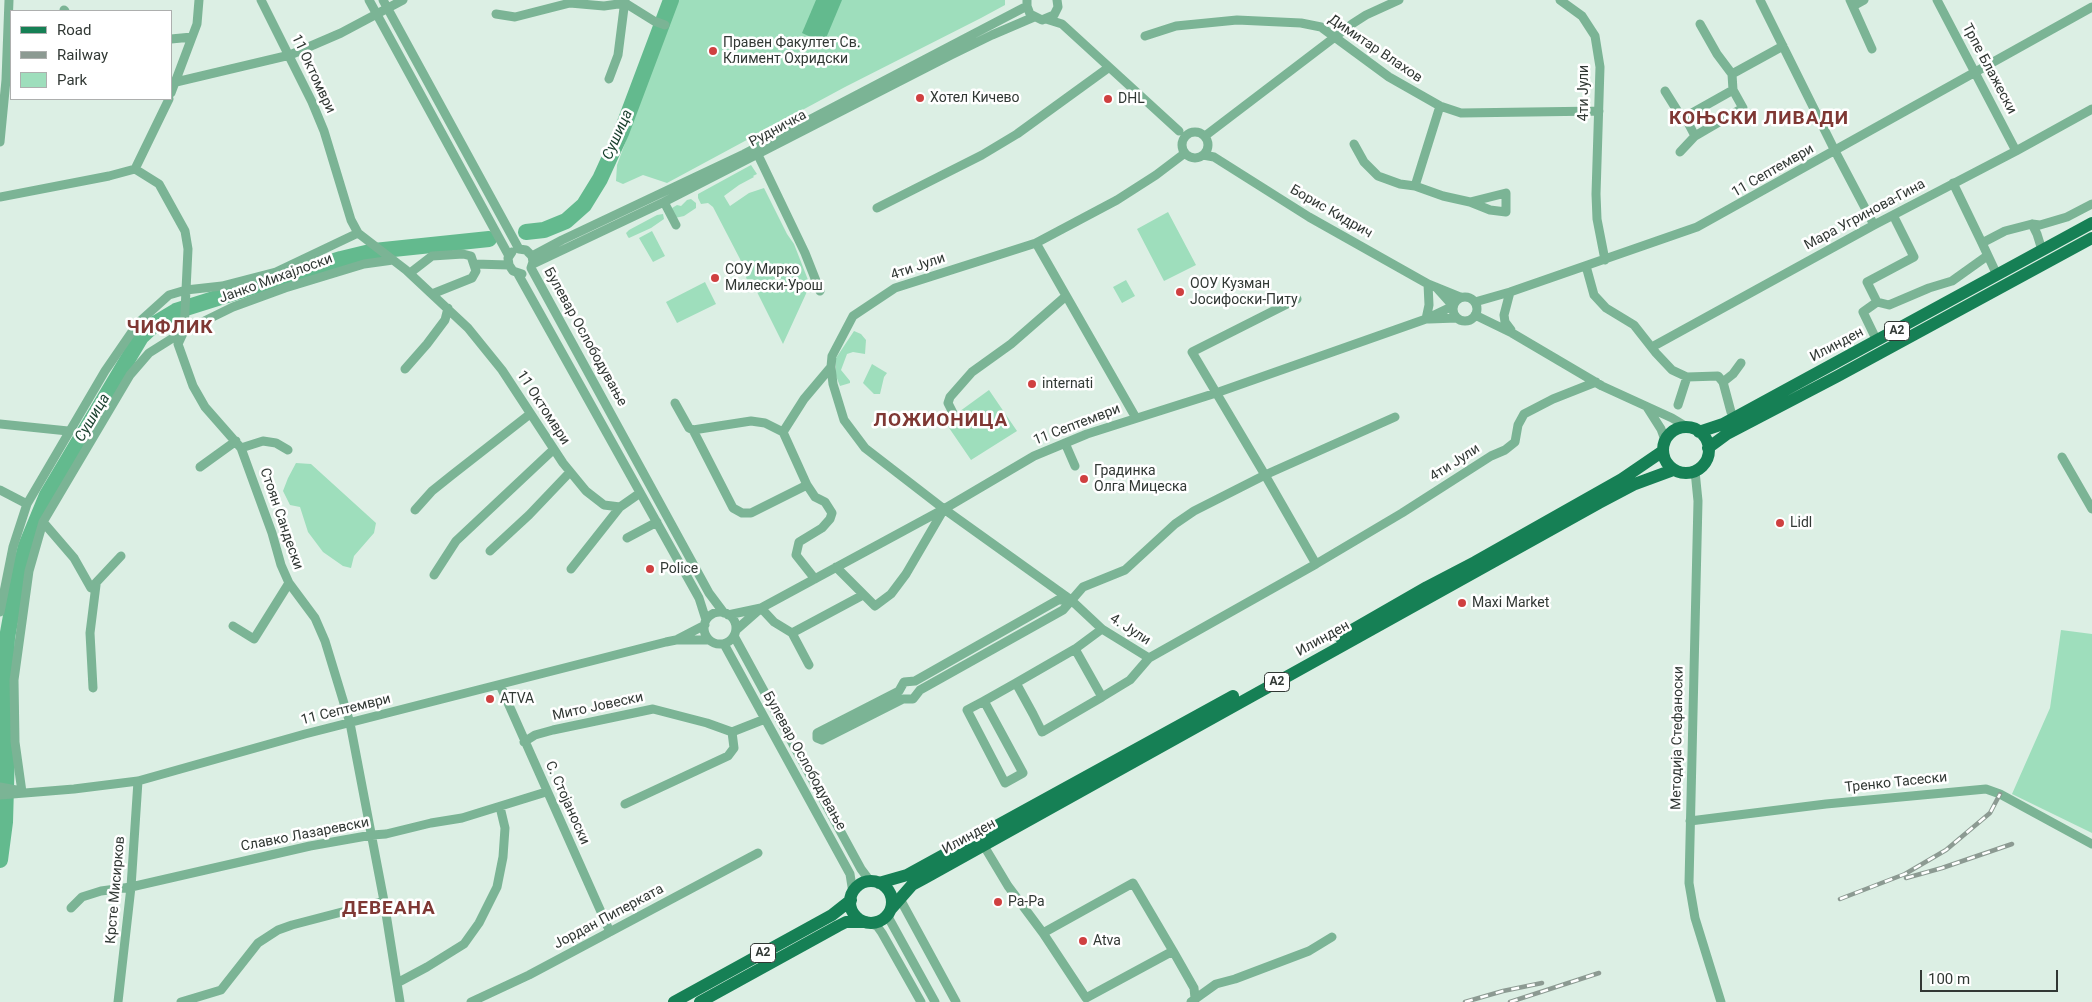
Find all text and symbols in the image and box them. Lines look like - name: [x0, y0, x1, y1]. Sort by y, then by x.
- legend: [10, 10, 172, 100]
- street label: Димитар Влахов: [1325, 11, 1425, 87]
- text: Road: [57, 21, 91, 39]
- street label: Трпе Блажески: [1958, 21, 2020, 117]
- street label: 11 Октомври: [287, 32, 339, 116]
- place label: Правен Факултет Св. Климент Охридски: [723, 35, 860, 68]
- marker: Правен Факултет Св. Климент Охридски: [707, 45, 719, 57]
- text: Railway: [57, 46, 108, 64]
- street label: 4ти Јули: [1576, 65, 1592, 121]
- text: Park: [57, 71, 87, 89]
- place label: Хотел Кичево: [930, 90, 1020, 106]
- place label: DHL: [1118, 91, 1145, 107]
- marker: Хотел Кичево: [914, 92, 926, 104]
- marker: DHL: [1102, 93, 1114, 105]
- water label: Сушица: [599, 107, 637, 163]
- street label: Рудничка: [746, 107, 810, 151]
- district label: КОЊСКИ ЛИВАДИ: [1667, 108, 1851, 130]
- street label: 11 Септември: [1729, 141, 1817, 201]
- street label: Мара Угринова-Гина: [1802, 176, 1928, 254]
- street label: Борис Кидрич: [1287, 182, 1375, 242]
- street label: 4ти Јули: [889, 250, 947, 284]
- street label: Јанко Михајлоски: [217, 251, 335, 307]
- place label: СОУ Мирко Милески-Урош: [725, 262, 823, 294]
- street label: Булевар Ослободување: [540, 265, 630, 409]
- marker: СОУ Мирко Милески-Урош: [709, 272, 721, 284]
- place label: ООУ Кузман Јосифоски-Питу: [1190, 276, 1298, 308]
- marker: ООУ Кузман Јосифоски-Питу: [1174, 286, 1186, 298]
- district label: ЧИФЛИК: [126, 317, 214, 339]
- road number: A2: [1884, 322, 1910, 341]
- street label: Илинден: [1807, 324, 1867, 366]
- street label: 11 Октомври: [513, 368, 573, 448]
- place label: internati: [1042, 376, 1093, 392]
- marker: internati: [1026, 378, 1038, 390]
- water label: Сушица: [72, 391, 114, 445]
- street label: 11 Септември: [1031, 401, 1123, 449]
- district label: ЛОЖИОНИЦА: [872, 410, 1010, 432]
- street label: 4ти Јули: [1427, 441, 1483, 485]
- place label: Градинка Олга Мицеска: [1094, 463, 1187, 496]
- street label: Стоян Сандески: [256, 466, 306, 572]
- marker: Градинка Олга Мицеска: [1078, 473, 1090, 485]
- place label: Lidl: [1790, 515, 1812, 531]
- marker: Lidl: [1774, 517, 1786, 529]
- place label: Police: [660, 561, 698, 577]
- marker: Police: [644, 563, 656, 575]
- place label: Maxi Market: [1472, 595, 1549, 611]
- marker: Maxi Market: [1456, 597, 1468, 609]
- street label: 4. Јули: [1106, 611, 1154, 649]
- street label: Илинден: [1293, 618, 1353, 660]
- street label: Методија Стефаноски: [1668, 666, 1688, 810]
- road number: A2: [1264, 672, 1290, 692]
- street label: Мито Јовески: [551, 689, 645, 725]
- street label: Булевар Ослободување: [759, 689, 849, 833]
- street label: 11 Септември: [299, 691, 393, 729]
- place label: ATVA: [500, 691, 534, 707]
- marker: ATVA: [484, 693, 496, 705]
- street label: С. Стојаноски: [541, 759, 593, 847]
- street label: Тренко Тасески: [1844, 769, 1948, 797]
- street label: Славко Лазаревски: [239, 814, 371, 856]
- street label: Илинден: [939, 816, 999, 858]
- street label: Крсте Мисирков: [103, 835, 129, 945]
- street label: Јордан Пиперката: [551, 881, 667, 953]
- place label: Ра-Ра: [1008, 894, 1045, 910]
- marker: Ра-Ра: [992, 896, 1004, 908]
- district label: ДЕВЕАНА: [341, 898, 437, 920]
- place label: Atva: [1093, 933, 1121, 949]
- marker: Atva: [1077, 935, 1089, 947]
- road number: A2: [750, 944, 776, 962]
- scale bar: [1922, 960, 2060, 992]
- text: 100 m: [1928, 970, 1970, 988]

